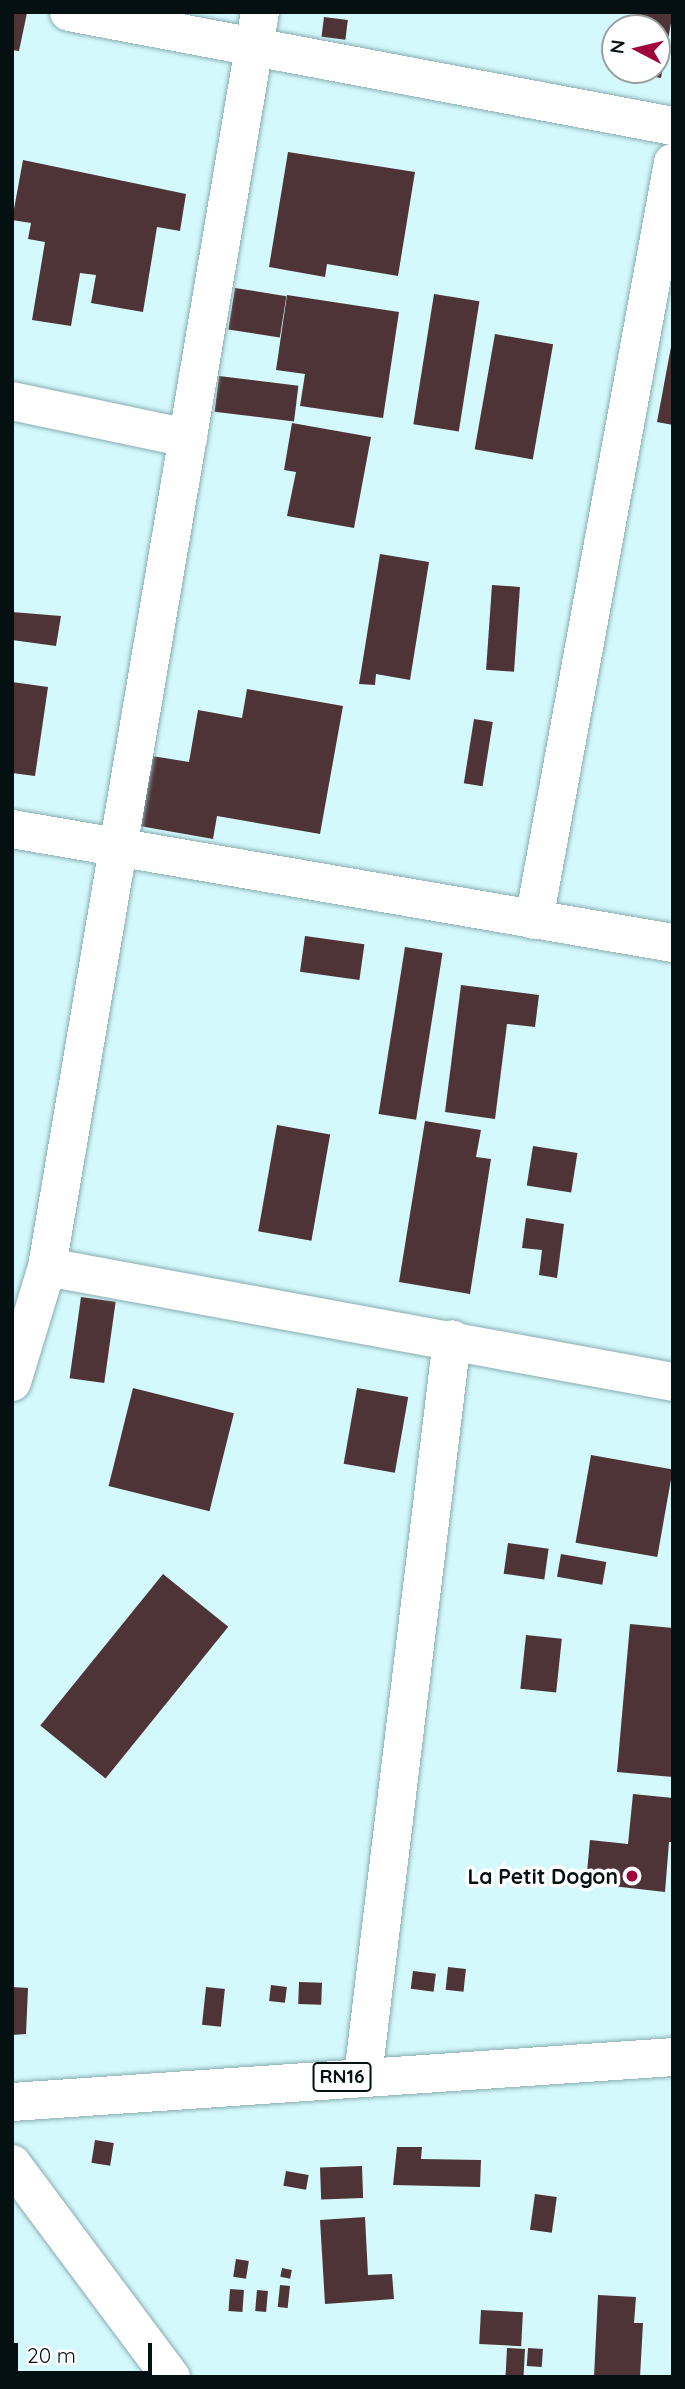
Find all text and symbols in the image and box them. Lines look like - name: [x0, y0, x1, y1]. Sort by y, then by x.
- north arrow: [601, 14, 671, 84]
- text: N: [604, 38, 630, 55]
- place label: La Petit Dogon: [467, 1863, 618, 1889]
- marker: La Petit Dogon: [624, 1868, 640, 1884]
- road number: RN16: [312, 2062, 372, 2092]
- scale bar: [18, 2330, 156, 2374]
- text: 20 m: [27, 2342, 76, 2368]

